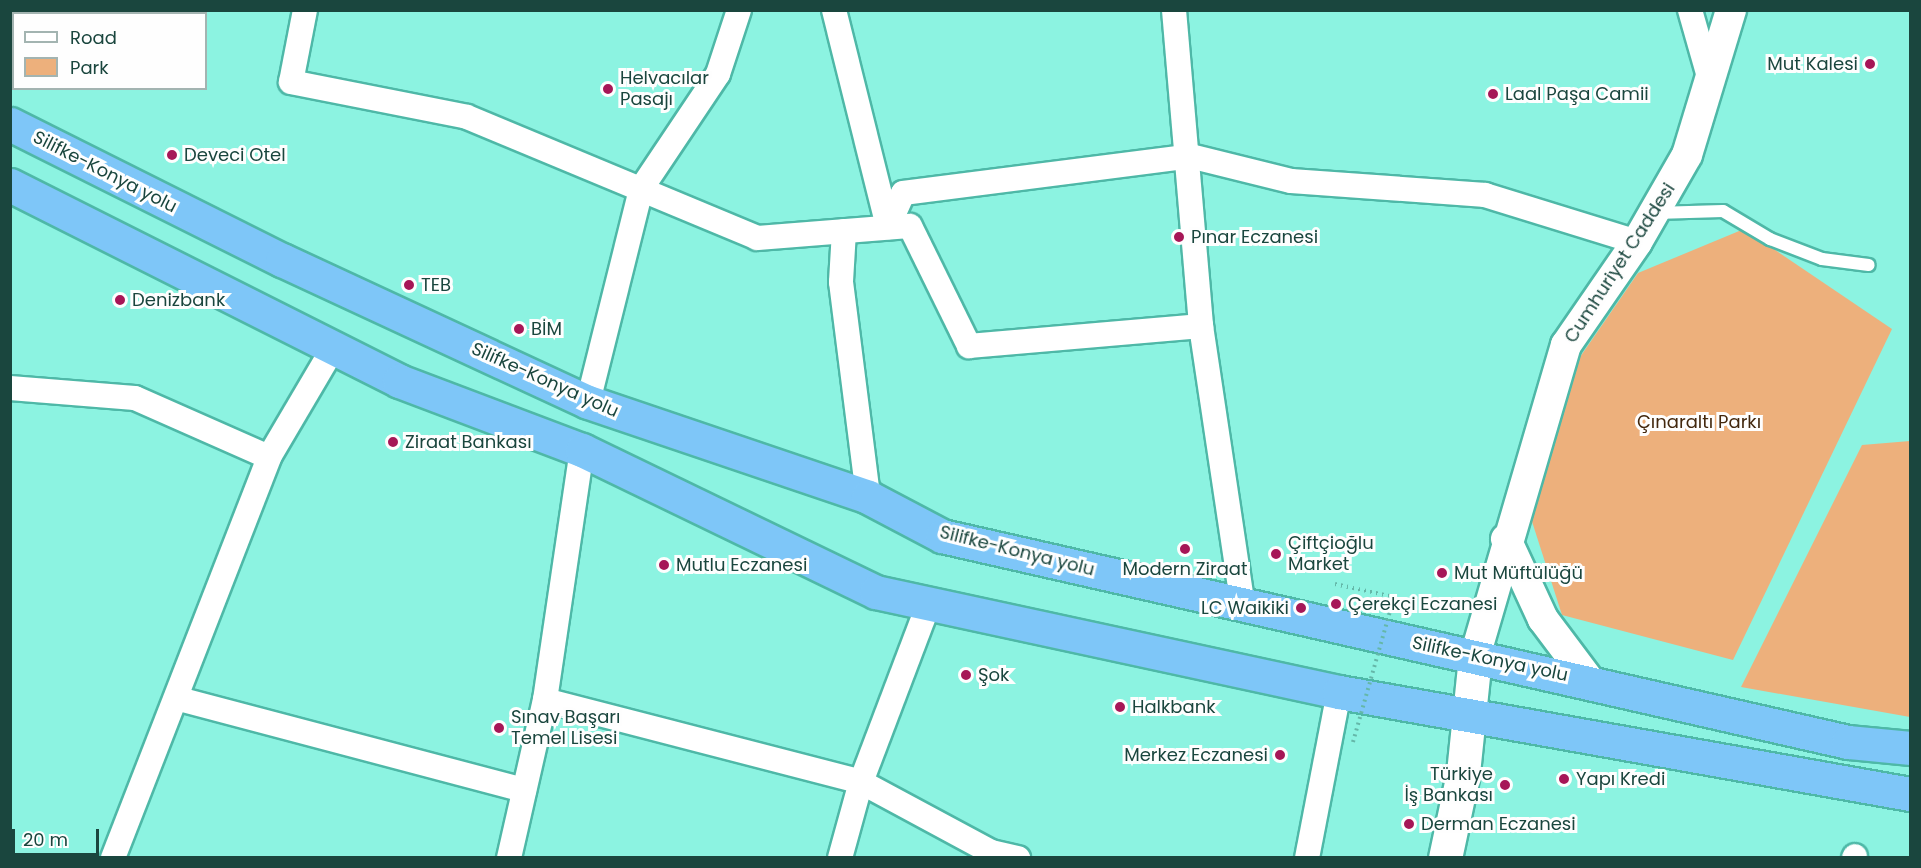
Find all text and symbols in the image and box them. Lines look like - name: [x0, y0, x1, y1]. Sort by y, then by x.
- legend: [12, 12, 207, 90]
- text: Road: [70, 25, 117, 50]
- place label: Mut Kalesi: [1767, 53, 1858, 75]
- text: Park: [70, 55, 109, 80]
- marker: Mut Kalesi: [1863, 57, 1877, 71]
- place label: Helvacılar Pasajı: [620, 68, 709, 110]
- marker: Helvacılar Pasajı: [601, 82, 615, 96]
- place label: Laal Paşa Camii: [1505, 83, 1649, 105]
- marker: Laal Paşa Camii: [1486, 87, 1500, 101]
- street label: Silifke-Konya yolu: [29, 126, 181, 218]
- place label: Deveci Otel: [184, 144, 286, 166]
- marker: Deveci Otel: [165, 148, 179, 162]
- street label: Cumhuriyet Caddesi: [1560, 179, 1680, 347]
- place label: Pınar Eczanesi: [1191, 226, 1318, 248]
- marker: Pınar Eczanesi: [1172, 230, 1186, 244]
- place label: TEB: [421, 274, 451, 296]
- marker: TEB: [402, 278, 416, 292]
- place label: Denizbank: [132, 289, 225, 311]
- marker: Denizbank: [113, 293, 127, 307]
- place label: BİM: [531, 318, 562, 340]
- marker: BİM: [512, 322, 526, 336]
- street label: Silifke-Konya yolu: [468, 338, 622, 422]
- park label: Çınaraltı Parkı: [1637, 411, 1761, 433]
- place label: Ziraat Bankası: [405, 431, 532, 453]
- marker: Ziraat Bankası: [386, 435, 400, 449]
- street label: Silifke-Konya yolu: [937, 521, 1097, 581]
- place label: Çiftçioğlu Market: [1288, 533, 1374, 576]
- marker: Modern Ziraat: [1178, 542, 1192, 556]
- marker: Çiftçioğlu Market: [1269, 547, 1283, 561]
- place label: Mutlu Eczanesi: [676, 554, 807, 576]
- marker: Mutlu Eczanesi: [657, 558, 671, 572]
- place label: Modern Ziraat: [1122, 558, 1248, 580]
- place label: Mut Müftülüğü: [1454, 562, 1583, 584]
- marker: Mut Müftülüğü: [1435, 566, 1449, 580]
- place label: Çerekçi Eczanesi: [1348, 593, 1497, 615]
- place label: LC Waikiki: [1201, 597, 1289, 619]
- marker: Çerekçi Eczanesi: [1329, 597, 1343, 611]
- marker: LC Waikiki: [1294, 601, 1308, 615]
- street label: Silifke-Konya yolu: [1410, 632, 1570, 686]
- place label: Şok: [978, 664, 1009, 686]
- marker: Şok: [959, 668, 973, 682]
- place label: Halkbank: [1132, 696, 1215, 718]
- marker: Halkbank: [1113, 700, 1127, 714]
- place label: Sınav Başarı Temel Lisesi: [511, 707, 620, 750]
- marker: Sınav Başarı Temel Lisesi: [492, 721, 506, 735]
- place label: Merkez Eczanesi: [1124, 744, 1268, 766]
- marker: Merkez Eczanesi: [1273, 748, 1287, 762]
- place label: Türkiye İş Bankası: [1404, 764, 1493, 806]
- place label: Yapı Kredi: [1576, 768, 1665, 790]
- marker: Yapı Kredi: [1557, 772, 1571, 786]
- marker: Türkiye İş Bankası: [1498, 778, 1512, 792]
- place label: Derman Eczanesi: [1421, 813, 1576, 835]
- scale bar: [15, 817, 102, 855]
- marker: Derman Eczanesi: [1402, 817, 1416, 831]
- text: 20 m: [23, 827, 68, 852]

